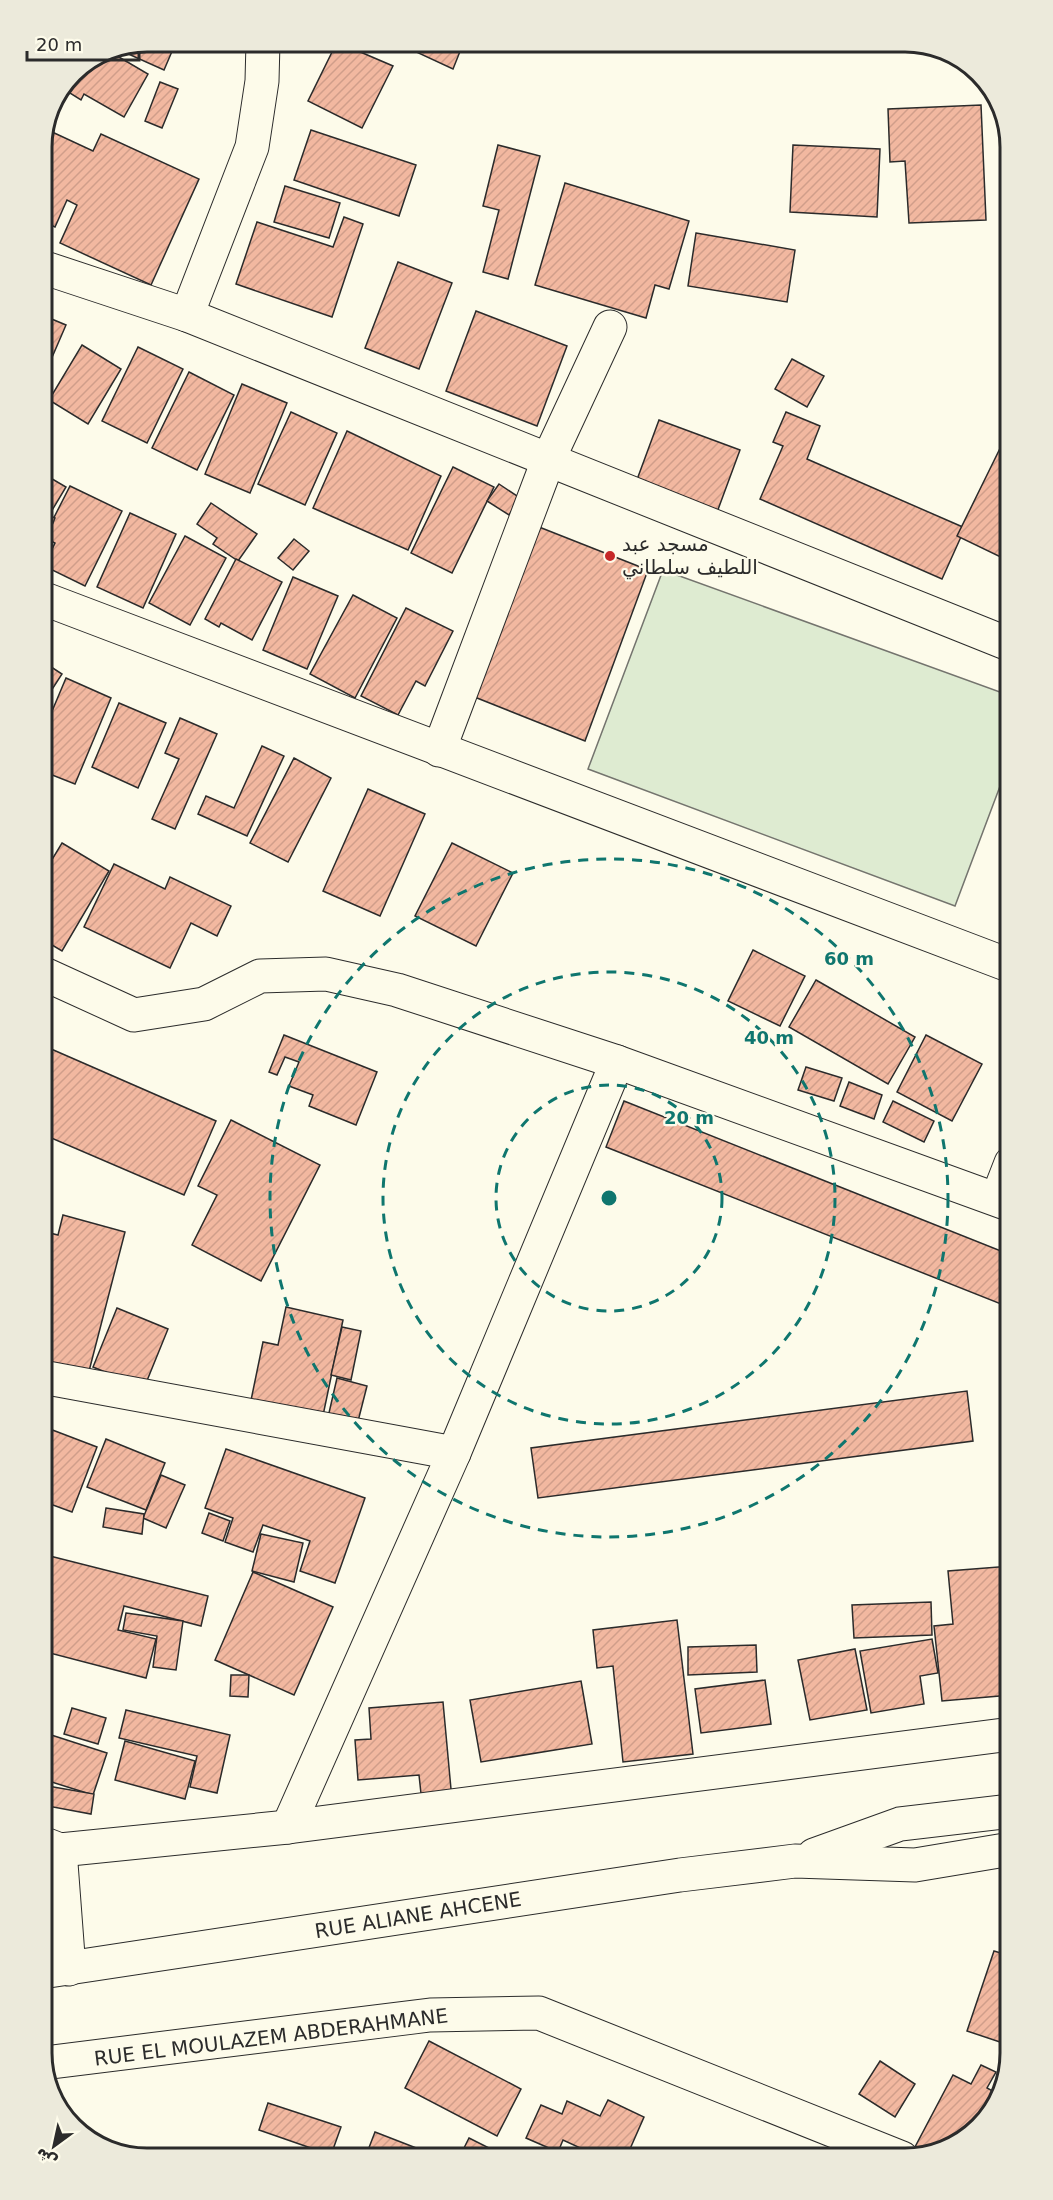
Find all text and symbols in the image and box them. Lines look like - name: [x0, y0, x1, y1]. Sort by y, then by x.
- scale bar: [27, 24, 140, 62]
- text: 20 m: [36, 34, 82, 55]
- place label: مسجد عبد اللطيف سلطاني: [622, 532, 758, 580]
- marker: مسجد عبد اللطيف سلطاني: [603, 549, 617, 563]
- text: 60 m: [824, 948, 874, 969]
- text: 40 m: [744, 1027, 794, 1048]
- text: 20 m: [664, 1107, 714, 1128]
- centre of rings: [599, 1188, 619, 1208]
- street label: RUE ALIANE AHCENE: [313, 1887, 523, 1943]
- street label: RUE EL MOULAZEM ABDERAHMANE: [93, 2003, 449, 2071]
- north arrow: [24, 2116, 84, 2176]
- text: ش: [32, 2144, 61, 2172]

